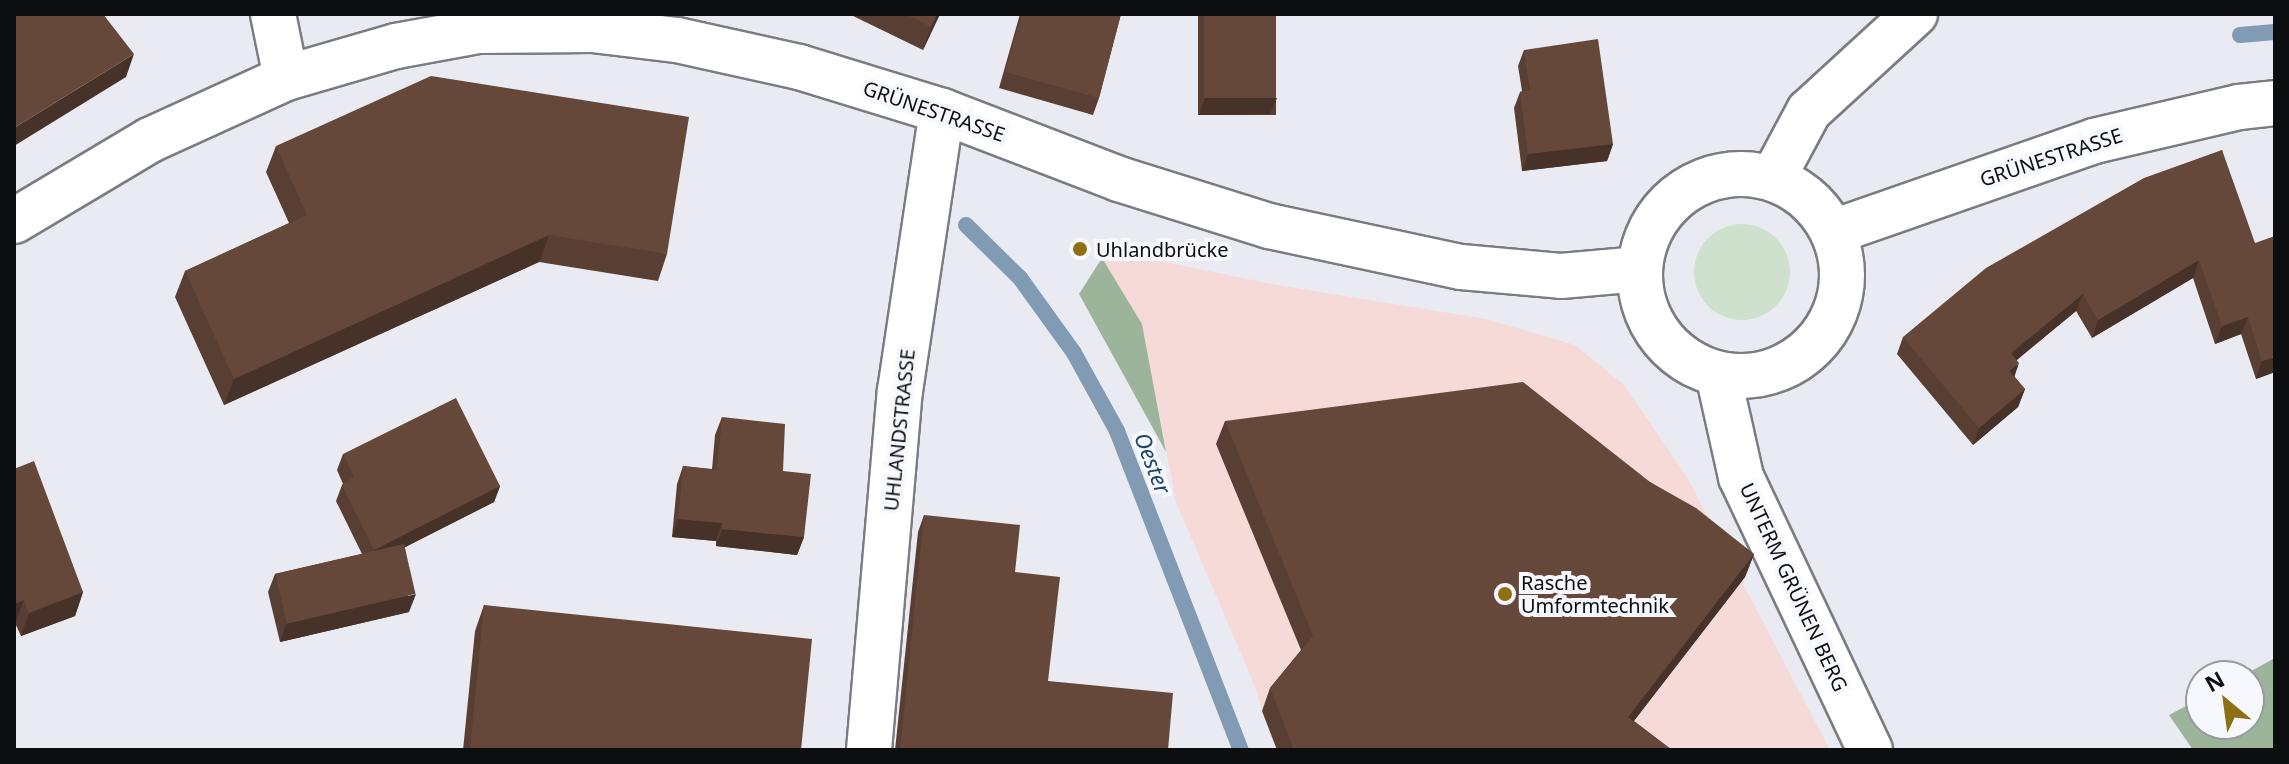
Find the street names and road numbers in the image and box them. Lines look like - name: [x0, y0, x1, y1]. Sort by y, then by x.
- street label: GRÜNESTRASSE: [860, 76, 1008, 146]
- street label: GRÜNESTRASSE: [1977, 123, 2125, 191]
- street label: UHLANDSTRASSE: [879, 348, 919, 512]
- street label: UNTERM GRÜNEN BERG: [1735, 479, 1853, 695]

